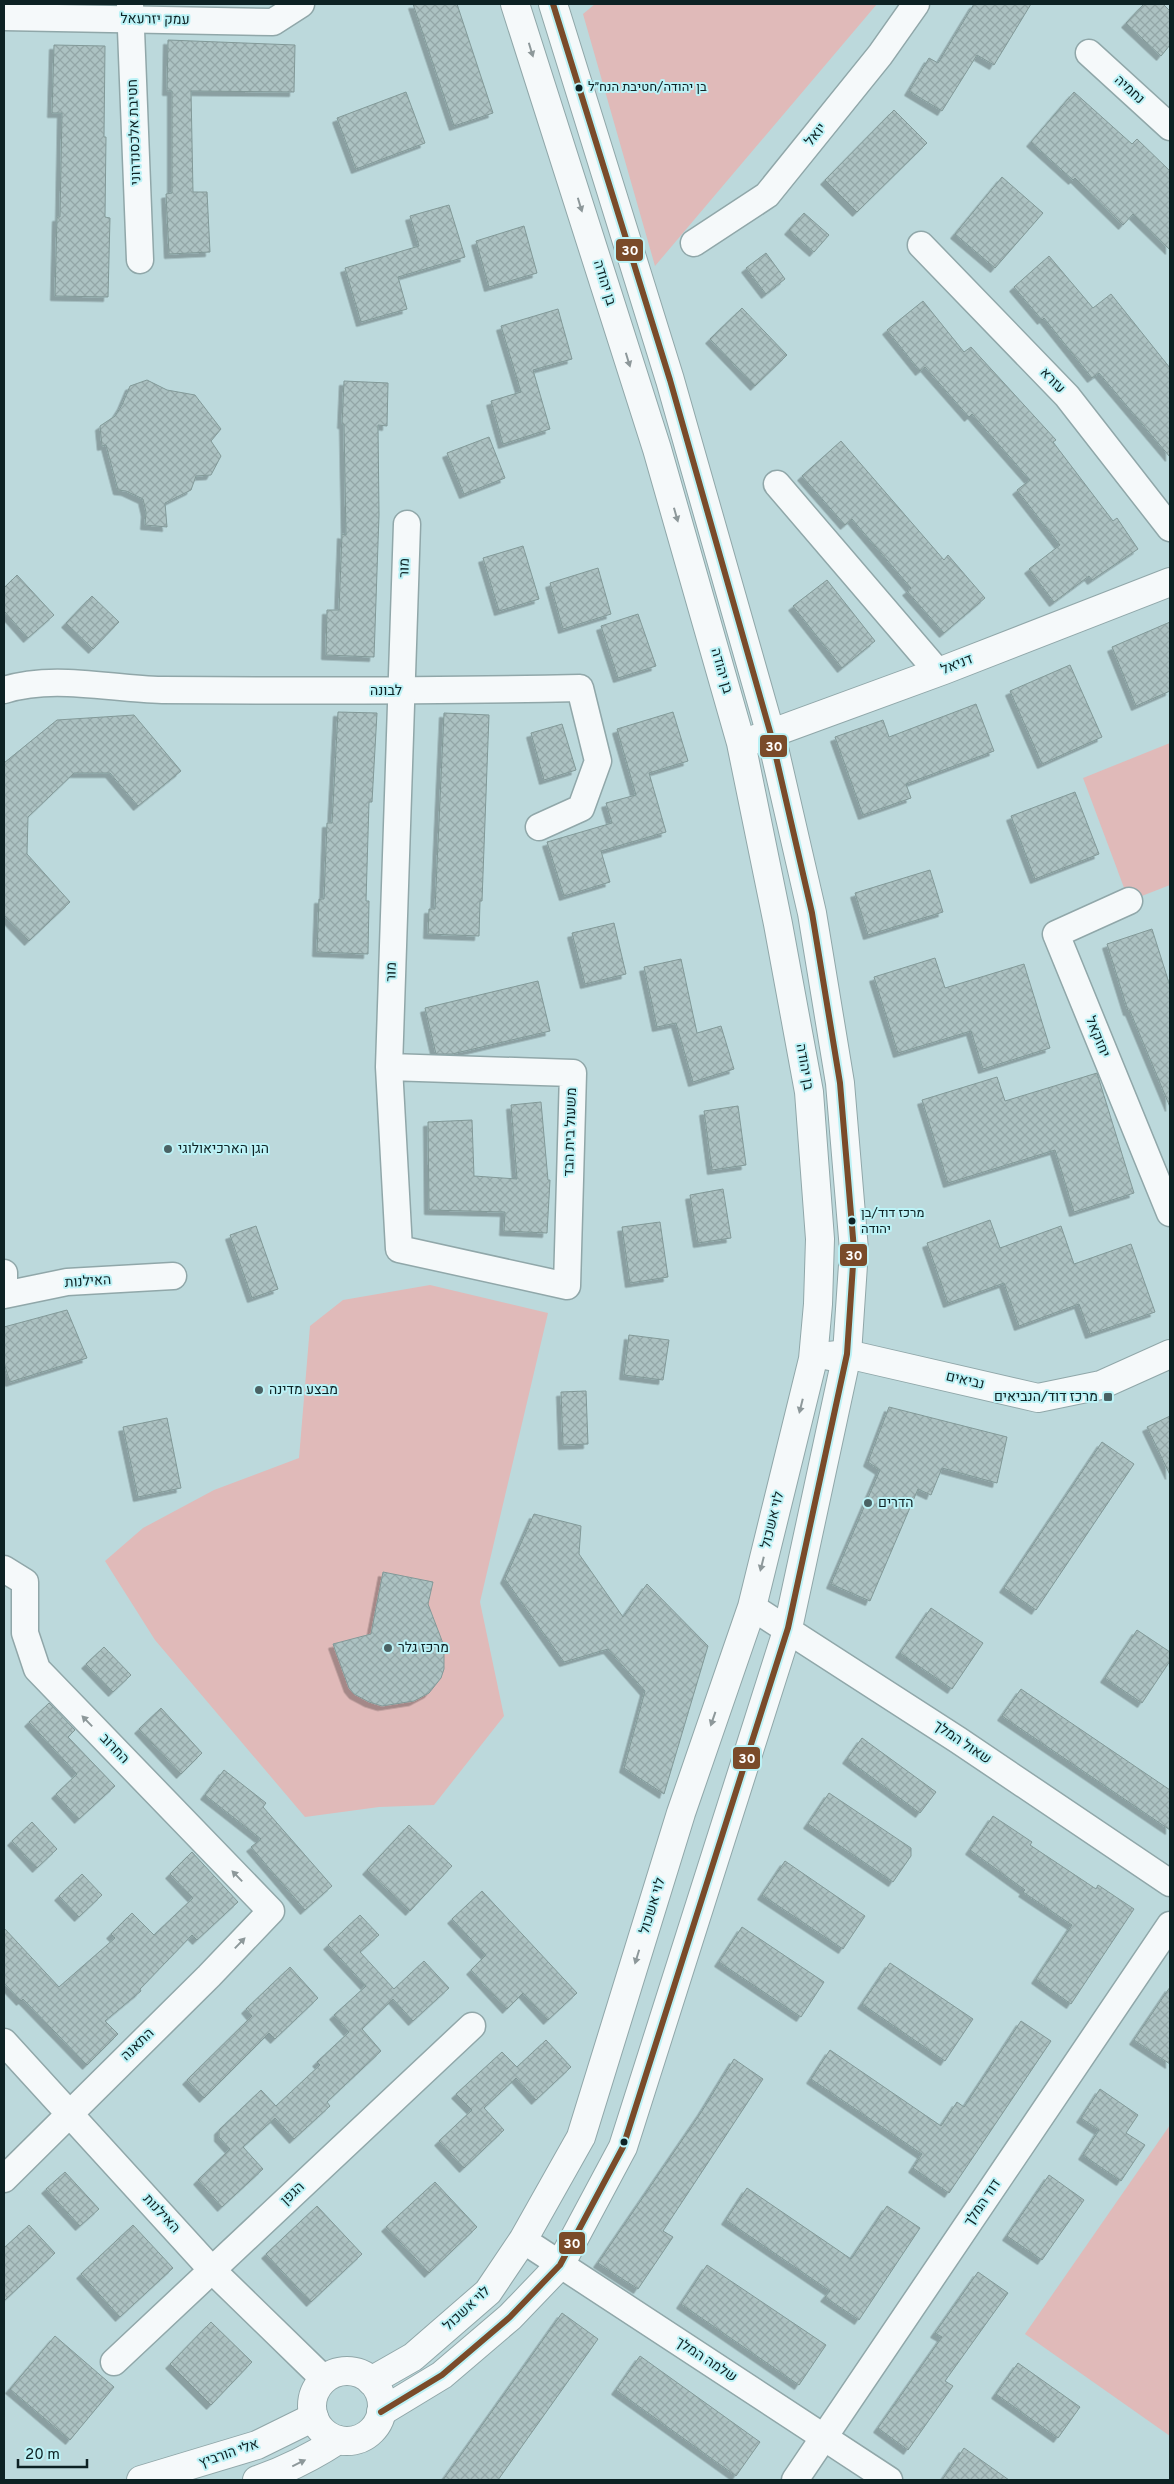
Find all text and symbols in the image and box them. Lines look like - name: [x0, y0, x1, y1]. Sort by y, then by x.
- street label: עמק יזרעאל: [120, 11, 190, 29]
- one-way arrow: [527, 43, 535, 58]
- street label: נחמיה: [1110, 72, 1148, 108]
- street label: חטיבת אלכסנדרוני: [125, 79, 145, 185]
- place label: בן יהודה/חטיבת הנח״ל: [588, 80, 707, 96]
- marker: בן יהודה/חטיבת הנח״ל: [574, 83, 584, 93]
- street label: יואל: [802, 120, 830, 150]
- one-way arrow: [576, 198, 584, 213]
- line badge: 30: [615, 238, 644, 262]
- text: 30: [621, 243, 639, 260]
- street label: בן יהודה: [589, 258, 619, 308]
- one-way arrow: [625, 353, 633, 368]
- street label: עזרא: [1036, 365, 1068, 397]
- one-way arrow: [672, 508, 680, 523]
- street label: מור: [396, 558, 414, 578]
- street label: בן יהודה: [706, 646, 736, 696]
- street label: דניאל: [939, 651, 975, 679]
- street label: לבונה: [370, 683, 402, 700]
- line badge: 30: [759, 734, 788, 758]
- text: 30: [765, 739, 783, 756]
- street label: מור: [383, 962, 401, 982]
- street label: יחזקאל: [1081, 1014, 1113, 1060]
- street label: בן יהודה: [792, 1042, 817, 1092]
- street label: משעול בית הבד: [561, 1087, 581, 1177]
- place label: הגן הארכיאולוגי: [178, 1141, 269, 1158]
- marker: הגן הארכיאולוגי: [162, 1143, 174, 1155]
- place label: מרכז דוד/בן יהודה: [861, 1206, 925, 1238]
- marker: מרכז דוד/בן יהודה: [847, 1216, 857, 1226]
- line badge: 30: [839, 1243, 868, 1267]
- text: 30: [845, 1248, 863, 1265]
- street label: האילנות: [64, 1272, 112, 1292]
- street label: נביאים: [944, 1368, 986, 1394]
- place label: מבצע מדינה: [269, 1382, 338, 1399]
- marker: מבצע מדינה: [253, 1384, 265, 1396]
- place label: מרכז דוד/הנביאים: [994, 1389, 1098, 1406]
- marker: מרכז דוד/הנביאים: [1102, 1391, 1114, 1403]
- one-way arrow: [797, 1399, 805, 1414]
- street label: לוי אשכול: [758, 1490, 788, 1550]
- place label: הדרים: [878, 1495, 914, 1512]
- marker: הדרים: [862, 1497, 874, 1509]
- one-way arrow: [758, 1557, 766, 1572]
- place label: מרכז גלר: [398, 1640, 449, 1657]
- marker: מרכז גלר: [382, 1642, 394, 1654]
- one-way arrow: [709, 1712, 717, 1727]
- one-way arrow: [81, 1715, 93, 1727]
- street label: שאול המלך: [930, 1718, 994, 1768]
- street label: החרוב: [96, 1730, 132, 1768]
- line badge: 30: [732, 1746, 761, 1770]
- text: 30: [738, 1751, 756, 1768]
- one-way arrow: [231, 1870, 243, 1882]
- street label: לוי אשכול: [636, 1876, 670, 1936]
- one-way arrow: [234, 1938, 246, 1950]
- one-way arrow: [633, 1950, 641, 1965]
- street label: התאנה: [118, 2025, 158, 2065]
- unlabelled marker: [619, 2137, 629, 2147]
- street label: דוד המלך: [961, 2176, 1005, 2230]
- street label: הגפן: [278, 2179, 308, 2209]
- street label: האילנות: [139, 2191, 183, 2237]
- line badge: 30: [558, 2231, 586, 2255]
- text: 30: [563, 2236, 581, 2253]
- street label: לוי אשכול: [440, 2283, 494, 2335]
- street label: שלמה המלך: [672, 2334, 740, 2386]
- scale bar: [18, 2436, 86, 2468]
- street label: אלי הורביץ: [197, 2436, 261, 2472]
- text: 20 m: [25, 2446, 60, 2465]
- one-way arrow: [292, 2459, 306, 2467]

